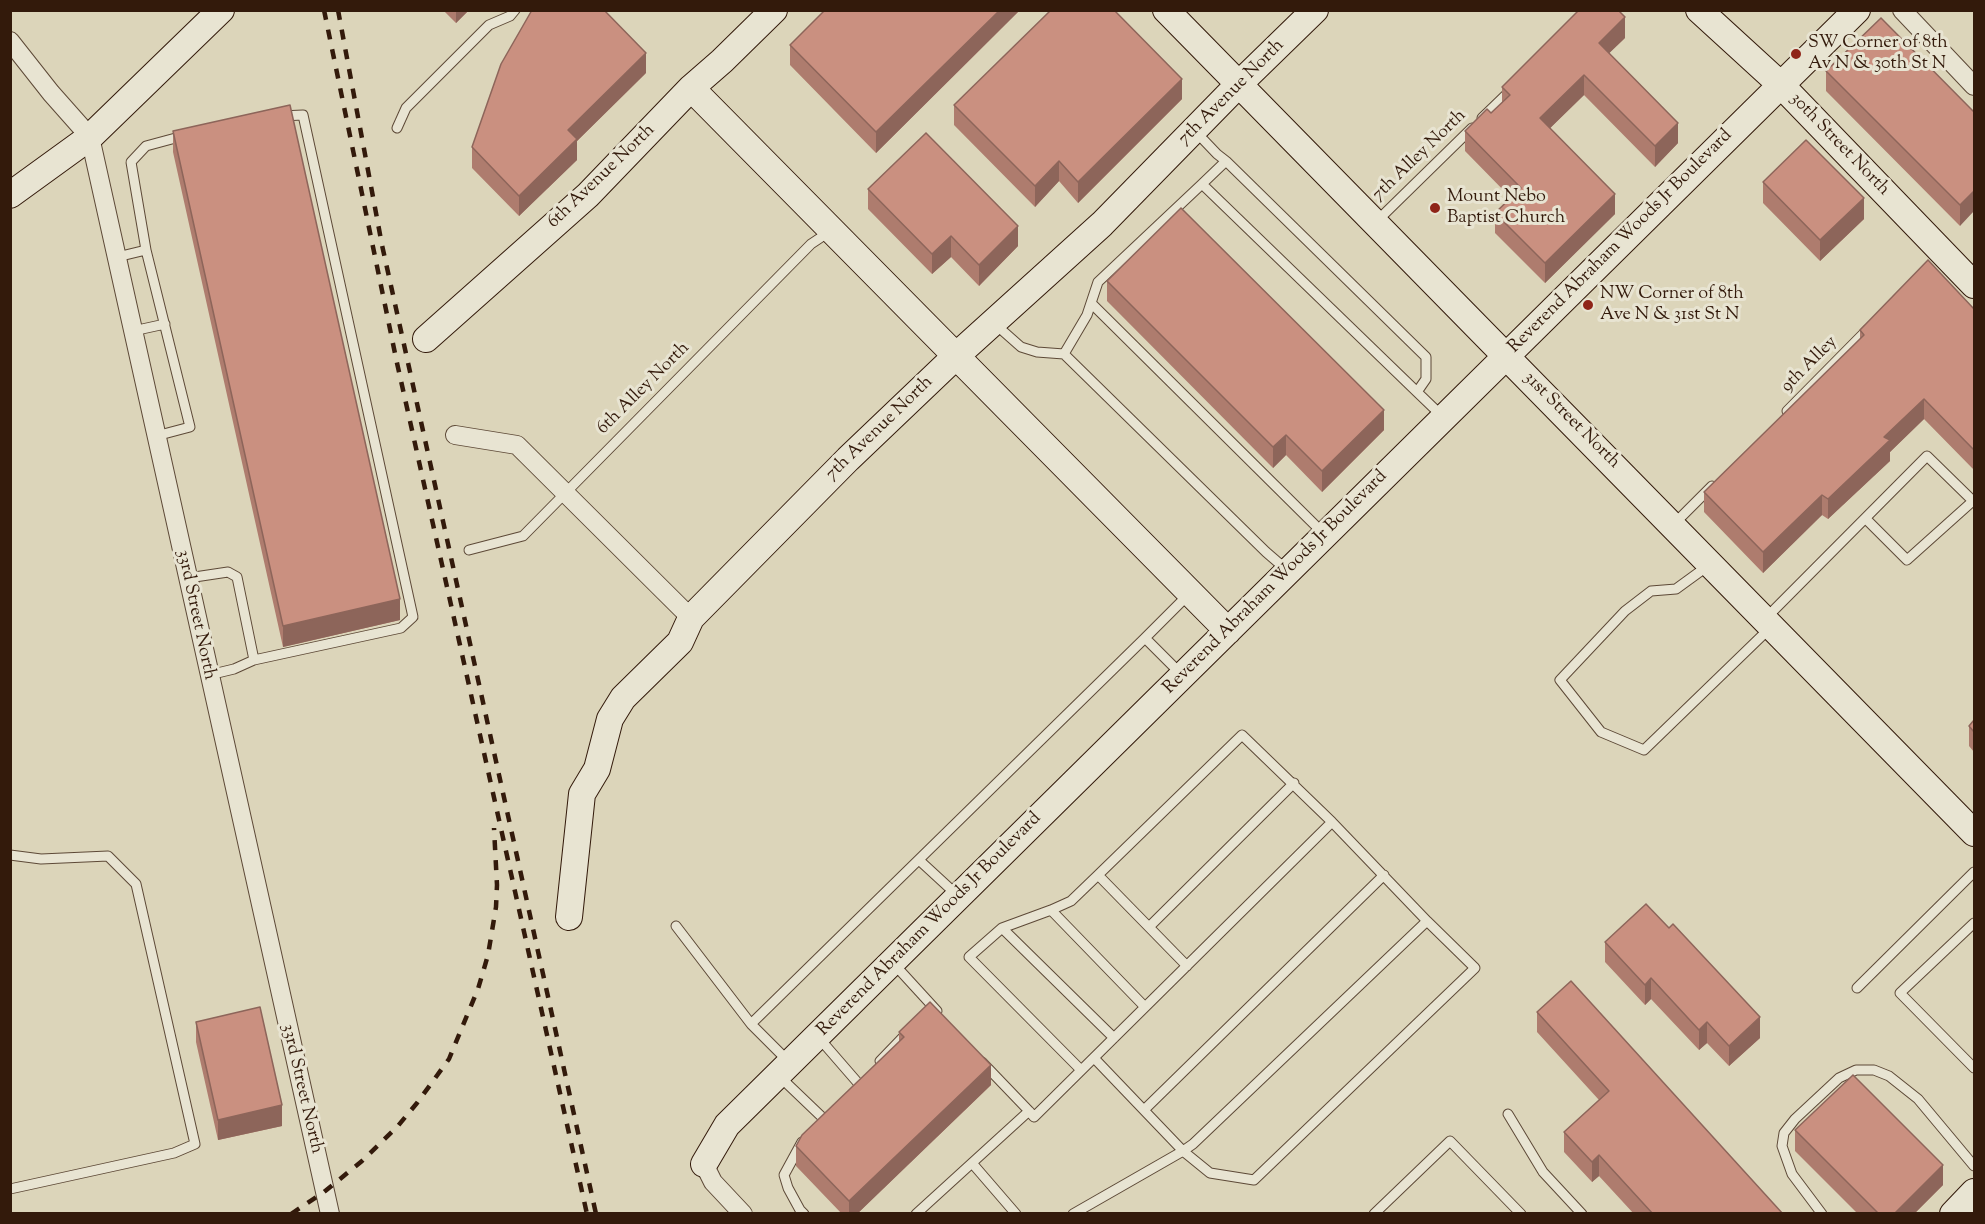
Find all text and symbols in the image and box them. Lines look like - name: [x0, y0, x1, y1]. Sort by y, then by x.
- place label: SW Corner of 8th Av N & 30th St N: [1808, 33, 1948, 76]
- street label: 7th Avenue North: [1175, 36, 1289, 150]
- marker: SW Corner of 8th Av N & 30th St N: [1789, 47, 1803, 61]
- street label: 30th Street North: [1784, 89, 1894, 201]
- street label: 7th Alley North: [1368, 106, 1472, 206]
- street label: 6th Avenue North: [544, 120, 660, 234]
- street label: Reverend Abraham Woods Jr Boulevard: [1504, 125, 1738, 359]
- place label: Mount Nebo Baptist Church: [1447, 187, 1565, 230]
- marker: Mount Nebo Baptist Church: [1428, 201, 1442, 215]
- place label: NW Corner of 8th Ave N & 31st St N: [1600, 284, 1744, 326]
- marker: NW Corner of 8th Ave N & 31st St N: [1581, 298, 1595, 312]
- street label: 9th Alley: [1777, 332, 1843, 398]
- street label: 6th Alley North: [593, 338, 695, 440]
- street label: 31st Street North: [1518, 368, 1624, 474]
- street label: 7th Avenue North: [822, 372, 938, 486]
- street label: Reverend Abraham Woods Jr Boulevard: [1159, 466, 1393, 700]
- street label: 33rd Street North: [171, 548, 219, 682]
- street label: Reverend Abraham Woods Jr Boulevard: [813, 808, 1047, 1042]
- street label: 33rd Street North: [276, 1022, 326, 1156]

